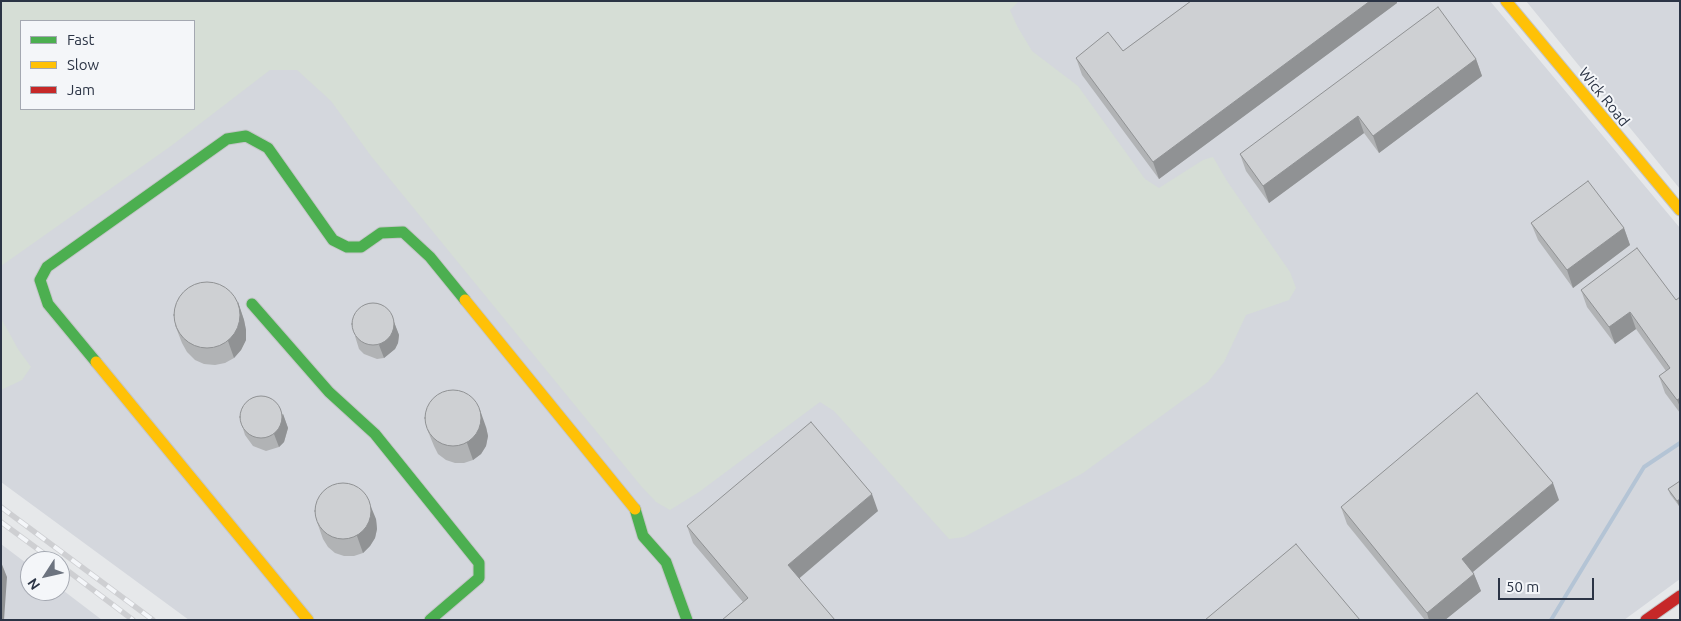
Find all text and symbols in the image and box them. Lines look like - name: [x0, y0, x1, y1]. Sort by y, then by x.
- legend: [20, 20, 195, 110]
- text: Fast: [67, 31, 94, 48]
- text: Slow: [67, 56, 99, 73]
- street label: Wick Road: [1575, 64, 1633, 130]
- text: Jam: [67, 81, 95, 98]
- north arrow: [20, 551, 70, 601]
- scale bar: [1501, 568, 1597, 600]
- text: N: [24, 575, 43, 593]
- text: 50 m: [1506, 578, 1539, 595]

